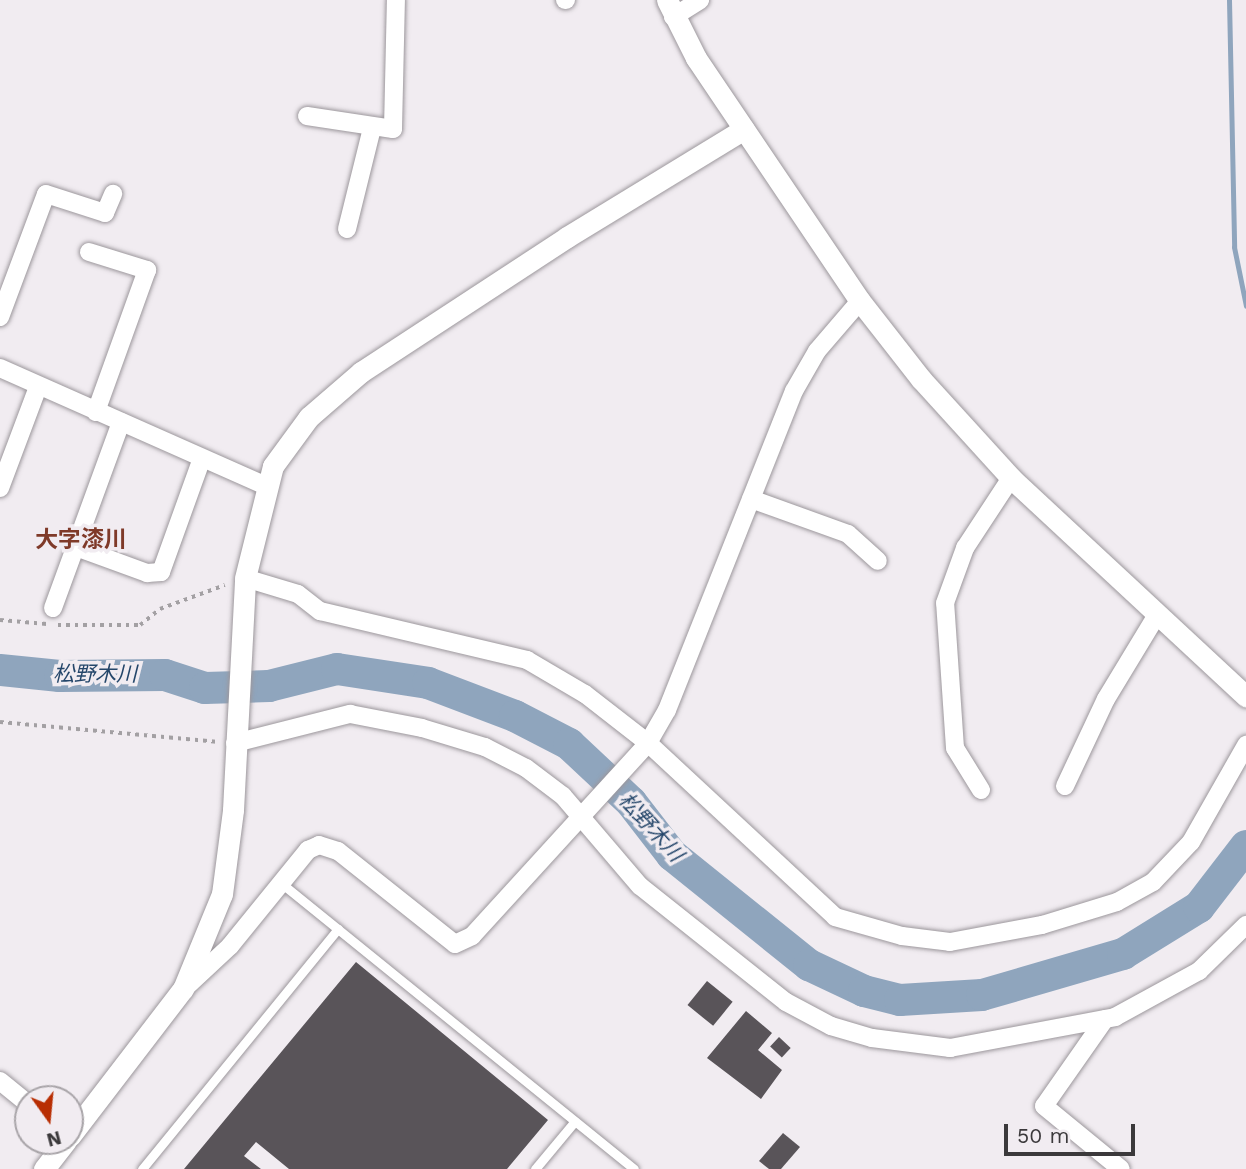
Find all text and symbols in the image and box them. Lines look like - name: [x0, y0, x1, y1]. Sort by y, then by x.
- district label: 大字漆川: [35, 526, 127, 554]
- water label: 松野木川: [53, 661, 137, 687]
- water label: 松野木川: [614, 787, 688, 867]
- north arrow: [14, 1085, 84, 1155]
- scale bar: [1008, 1110, 1139, 1154]
- text: 50 m: [1017, 1123, 1069, 1148]
- text: N: [44, 1126, 64, 1152]

